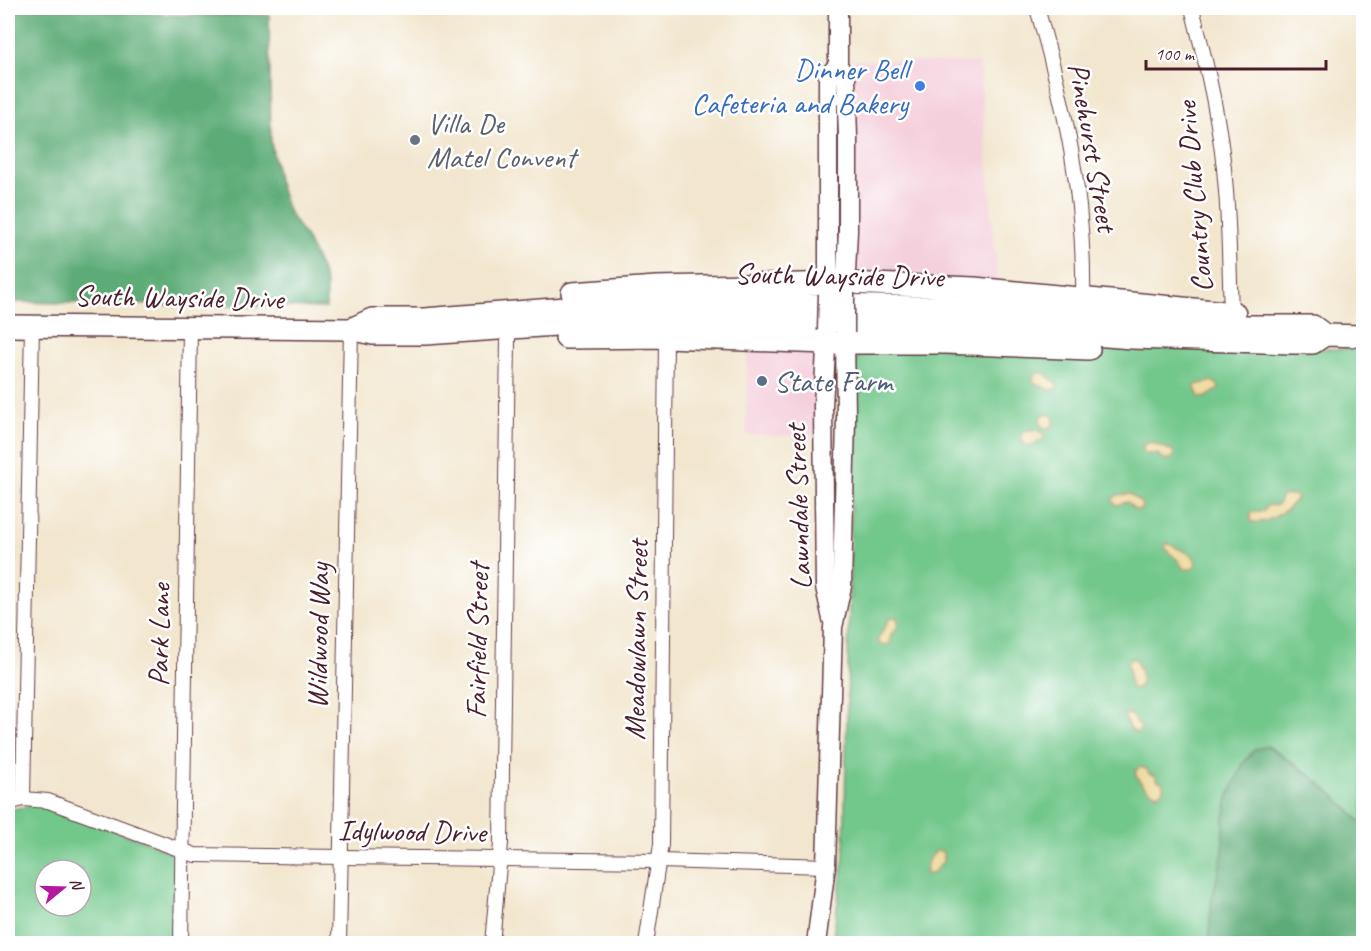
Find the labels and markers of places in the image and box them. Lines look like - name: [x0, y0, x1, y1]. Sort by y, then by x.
- place label: Dinner Bell Cafeteria and Bakery: [692, 50, 913, 122]
- marker: Dinner Bell Cafeteria and Bakery: [913, 79, 927, 93]
- place label: Villa De Matel Convent: [427, 104, 579, 176]
- marker: Villa De Matel Convent: [408, 133, 422, 147]
- place label: State Farm: [774, 362, 894, 400]
- marker: State Farm: [755, 374, 769, 388]

